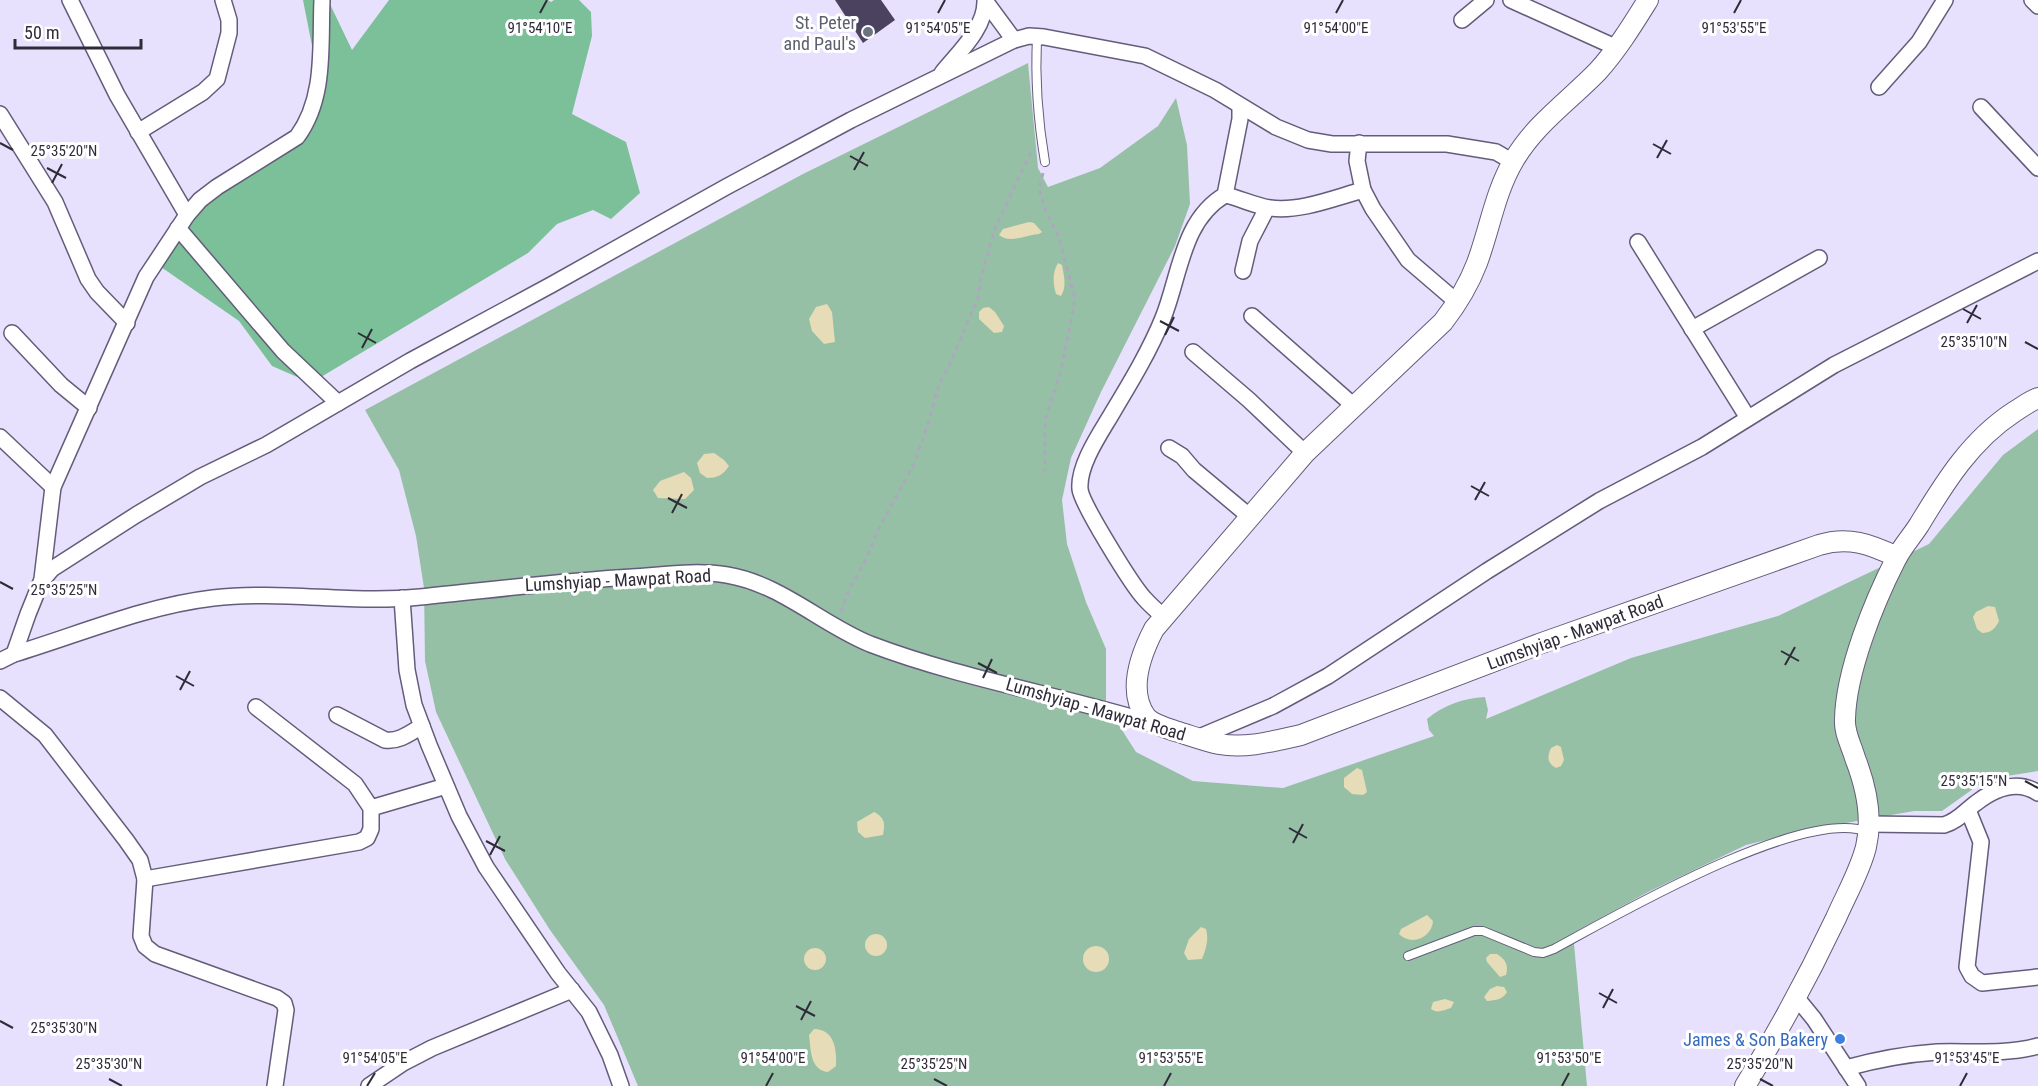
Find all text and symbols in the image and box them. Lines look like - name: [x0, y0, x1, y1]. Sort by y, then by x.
- scale bar: [15, 12, 141, 50]
- place label: St. Peter and Paul's: [784, 12, 857, 54]
- text: 91°54'10"E: [508, 19, 572, 37]
- text: 91°54'05"E: [906, 19, 970, 37]
- text: 91°54'00"E: [1304, 19, 1368, 37]
- text: 91°53'55"E: [1702, 19, 1766, 37]
- text: 50 m: [24, 22, 59, 43]
- marker: St. Peter and Paul's: [861, 25, 875, 39]
- text: 25°35'20"N: [31, 142, 97, 160]
- text: 25°35'10"N: [1941, 333, 2007, 351]
- street label: Lumshyiap - Mawpat Road: [524, 565, 712, 595]
- text: 25°35'25"N: [31, 581, 97, 599]
- street label: Lumshyiap - Mawpat Road: [1484, 590, 1666, 674]
- street label: Lumshyiap - Mawpat Road: [1004, 673, 1188, 745]
- text: 25°35'15"N: [1941, 772, 2007, 790]
- text: 25°35'30"N: [31, 1019, 97, 1037]
- place label: James & Son Bakery: [1683, 1029, 1828, 1050]
- marker: James & Son Bakery: [1833, 1032, 1847, 1046]
- text: 91°54'05"E: [343, 1049, 407, 1067]
- text: 91°54'00"E: [741, 1049, 805, 1067]
- text: 91°53'55"E: [1139, 1049, 1203, 1067]
- text: 91°53'50"E: [1537, 1049, 1601, 1067]
- text: 91°53'45"E: [1935, 1049, 1999, 1067]
- text: 25°35'30"N: [76, 1055, 142, 1073]
- text: 25°35'25"N: [901, 1055, 967, 1073]
- text: 25°35'20"N: [1727, 1055, 1793, 1073]

